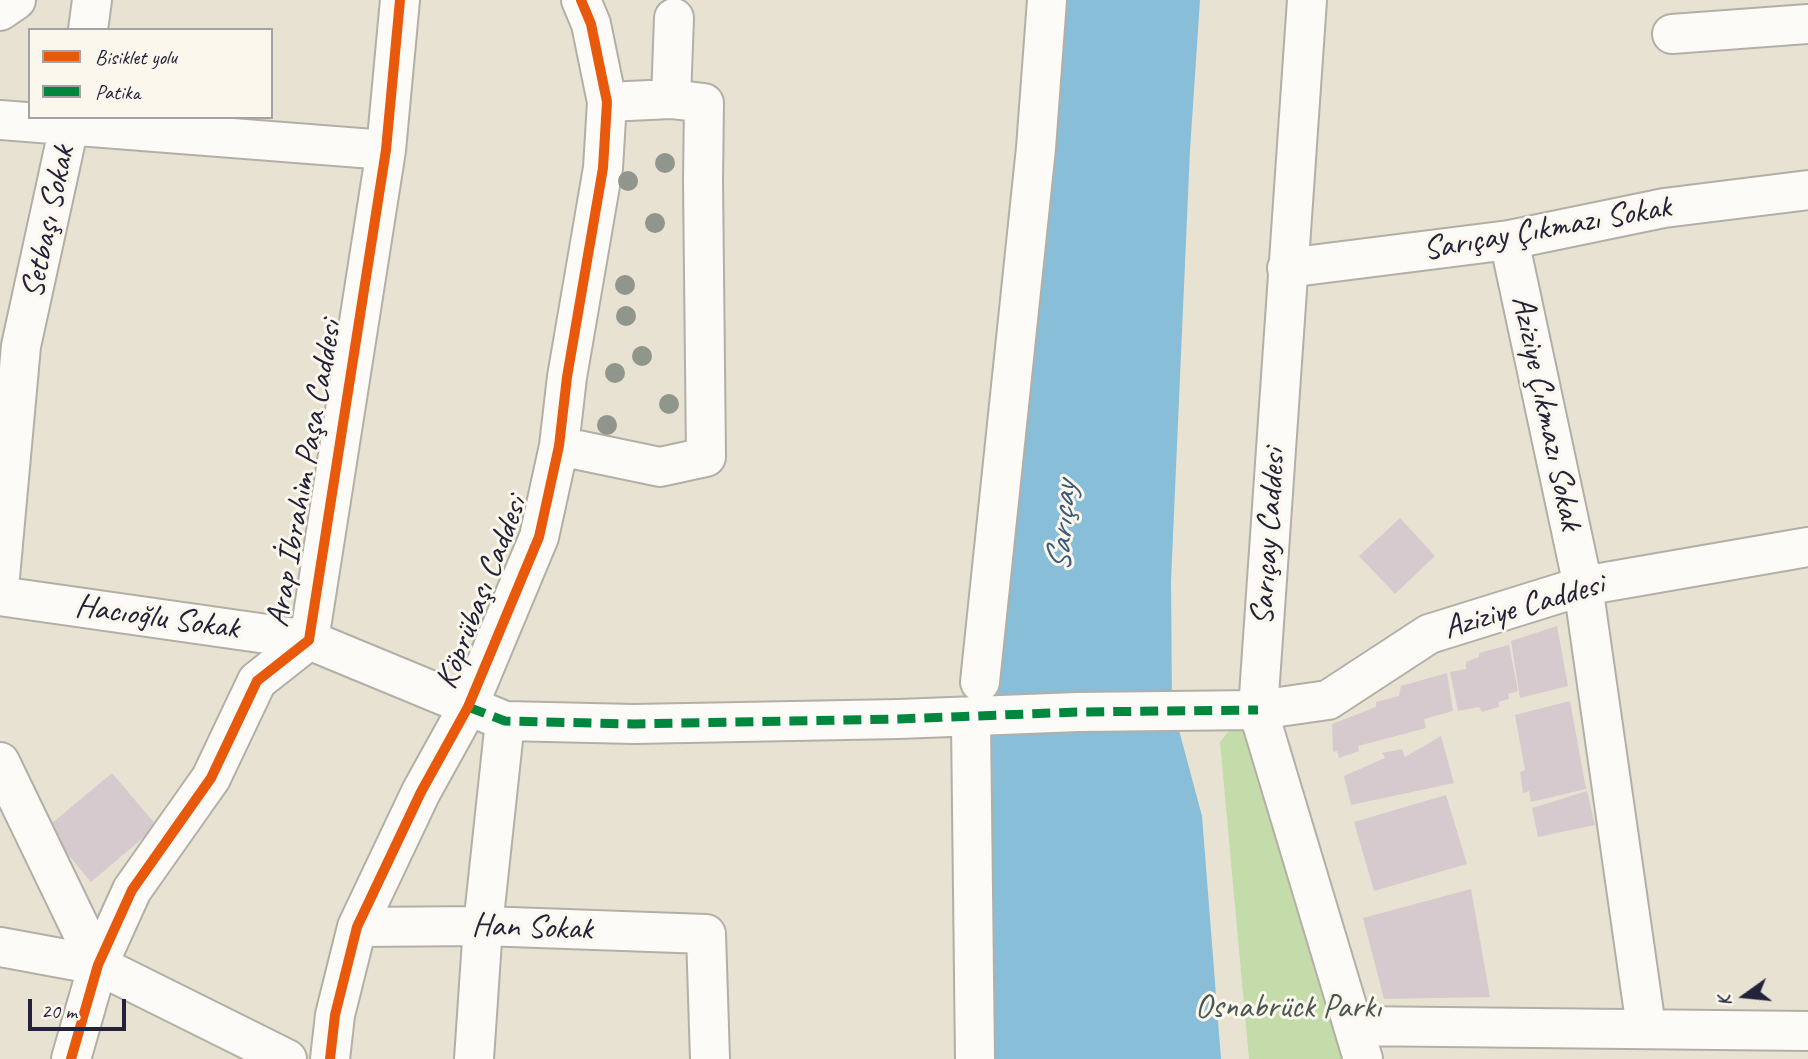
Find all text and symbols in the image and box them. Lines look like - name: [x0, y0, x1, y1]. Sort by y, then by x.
- legend: [28, 28, 273, 119]
- text: Bisiklet yolu: [95, 44, 177, 70]
- text: Patika: [95, 79, 140, 105]
- street label: Setbaşı Sokak: [14, 142, 84, 302]
- street label: Sarıçay Çıkmazı Sokak: [1420, 188, 1674, 270]
- street label: Aziziye Çıkmazı Sokak: [1502, 292, 1590, 534]
- street label: Arap İbrahim Paşa Caddesi: [259, 318, 351, 630]
- street label: Sarıçay Caddesi: [1243, 447, 1295, 627]
- water label: Sarıçay: [1039, 481, 1087, 573]
- street label: Köprübaşı Caddesi: [427, 491, 537, 695]
- street label: Aziziye Caddesi: [1439, 565, 1609, 649]
- street label: Hacıoğlu Sokak: [73, 587, 241, 649]
- street label: Han Sokak: [471, 906, 593, 950]
- north arrow: [1710, 961, 1780, 1031]
- scale bar: [32, 986, 130, 1030]
- park label: Osnabrück Parkı: [1195, 988, 1381, 1028]
- text: K: [1712, 994, 1738, 1009]
- text: 20 m: [41, 998, 77, 1024]

